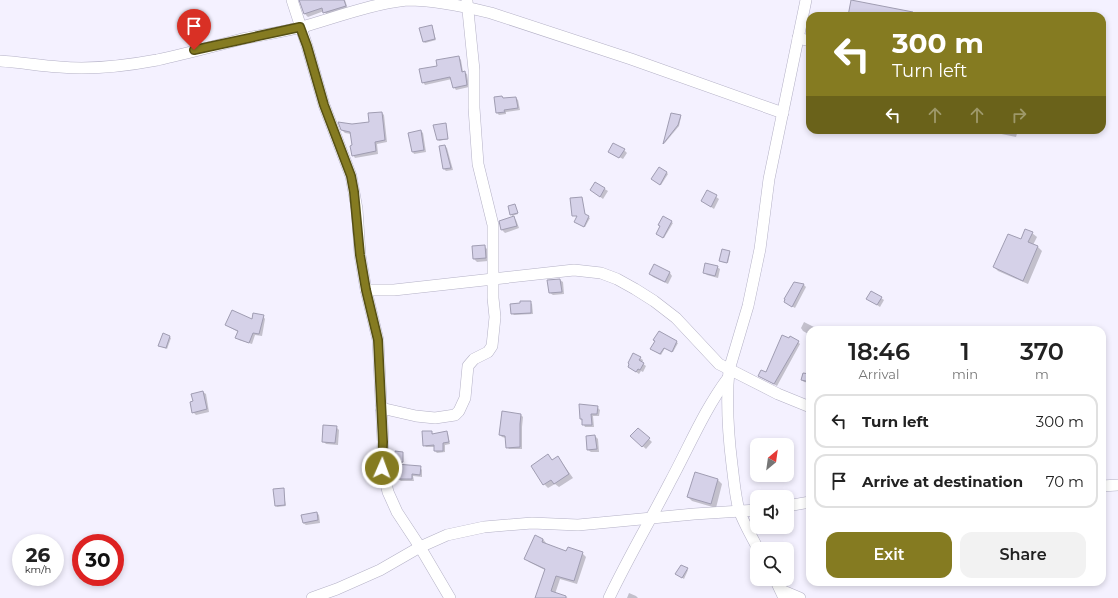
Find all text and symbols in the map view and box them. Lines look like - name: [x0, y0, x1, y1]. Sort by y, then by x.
- pin: [177, 9, 211, 50]
- icon: arrive: [183, 15, 205, 37]
- text: 300 m: [892, 26, 984, 60]
- icon: left: [826, 28, 878, 80]
- text: Turn left: [892, 60, 967, 82]
- icon: left: [882, 104, 904, 126]
- icon: ahead: [924, 104, 946, 126]
- icon: ahead: [966, 104, 988, 126]
- icon: right: [1008, 104, 1030, 126]
- text: 18:46: [848, 337, 910, 366]
- text: 1: [960, 337, 970, 366]
- text: 370: [1020, 337, 1064, 366]
- text: Arrival: [858, 366, 899, 382]
- text: min: [952, 366, 978, 382]
- text: m: [1035, 366, 1049, 382]
- icon: left: [828, 410, 850, 432]
- text: Turn left: [862, 412, 929, 431]
- text: 300 m: [1036, 412, 1084, 431]
- north arrow: [750, 438, 794, 482]
- map controls: [750, 438, 794, 586]
- position arrow: [361, 447, 403, 489]
- icon: arrive: [828, 470, 850, 492]
- text: Arrive at destination: [862, 472, 1023, 491]
- text: 70 m: [1046, 472, 1084, 491]
- button: sound: [750, 490, 794, 534]
- button: Exit: [826, 532, 952, 578]
- button: Share: [960, 532, 1086, 578]
- speed limit sign: 30: [72, 534, 124, 586]
- button: search: [750, 542, 794, 586]
- text: 26: [26, 543, 50, 567]
- text: km/h: [25, 563, 51, 576]

